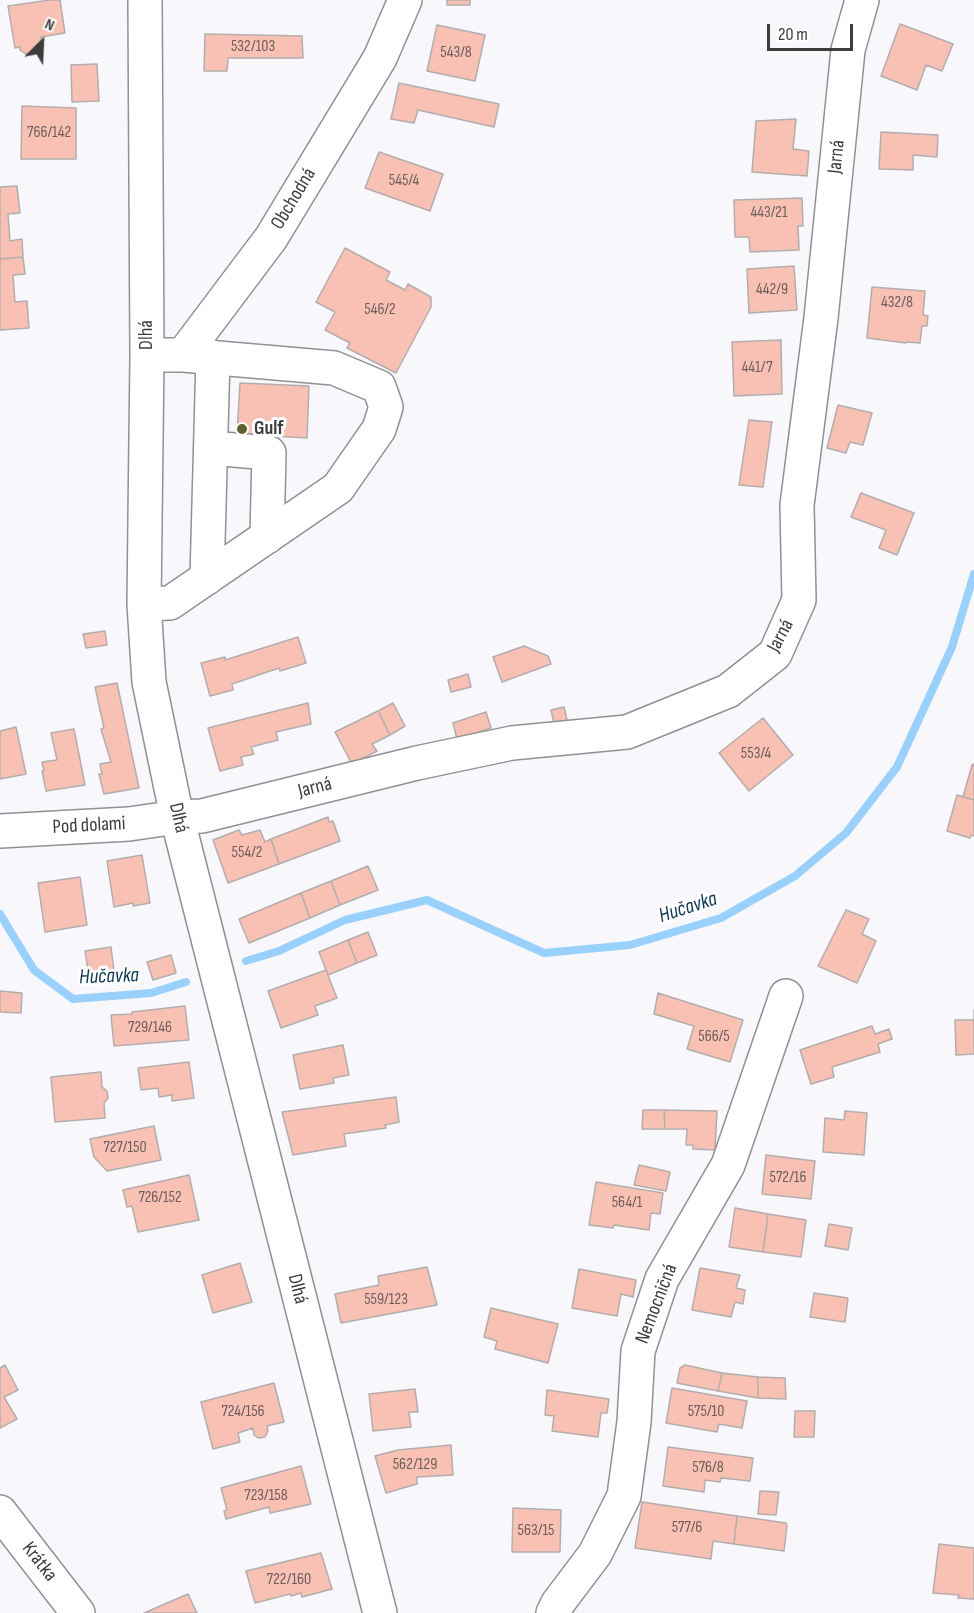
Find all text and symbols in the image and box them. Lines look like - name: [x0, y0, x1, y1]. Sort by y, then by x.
- north arrow: [12, 12, 72, 72]
- scale bar: [770, 12, 856, 50]
- text: N: [42, 15, 57, 36]
- text: 20 m: [778, 24, 808, 45]
- house number: 532/103: [231, 37, 275, 57]
- house number: 543/8: [440, 43, 472, 63]
- house number: 766/142: [27, 123, 71, 143]
- street label: Jarná: [823, 139, 851, 175]
- street label: Obchodná: [266, 164, 322, 234]
- house number: 545/4: [389, 171, 419, 191]
- house number: 443/21: [750, 203, 788, 223]
- house number: 442/9: [756, 280, 788, 300]
- house number: 432/8: [881, 293, 913, 313]
- house number: 546/2: [364, 300, 396, 320]
- street label: Dlhá: [135, 320, 159, 350]
- house number: 441/7: [741, 358, 773, 378]
- place label: Gulf: [254, 417, 284, 441]
- marker: Gulf: [235, 422, 249, 436]
- street label: Jarná: [762, 615, 800, 657]
- house number: 553/4: [741, 744, 771, 764]
- street label: Jarná: [296, 772, 334, 804]
- street label: Dlhá: [163, 801, 193, 835]
- street label: Pod dolami: [52, 812, 126, 840]
- house number: 554/2: [232, 843, 262, 863]
- water label: Hučavka: [656, 887, 720, 929]
- water label: Hučavka: [79, 963, 139, 991]
- house number: 729/146: [128, 1018, 172, 1038]
- house number: 566/5: [698, 1027, 730, 1047]
- house number: 727/150: [103, 1138, 147, 1158]
- house number: 572/16: [770, 1168, 806, 1188]
- house number: 726/152: [138, 1188, 182, 1208]
- house number: 564/1: [612, 1193, 642, 1213]
- street label: Nemocničná: [631, 1261, 683, 1347]
- street label: Dlhá: [282, 1272, 312, 1306]
- house number: 559/123: [364, 1290, 408, 1310]
- house number: 724/156: [221, 1402, 265, 1422]
- house number: 575/10: [688, 1402, 724, 1422]
- house number: 562/129: [393, 1455, 437, 1475]
- house number: 576/8: [692, 1458, 724, 1478]
- house number: 723/158: [244, 1486, 288, 1506]
- house number: 577/6: [672, 1518, 702, 1538]
- house number: 563/15: [518, 1521, 554, 1541]
- street label: Krátka: [16, 1537, 62, 1587]
- house number: 722/160: [267, 1570, 311, 1590]

